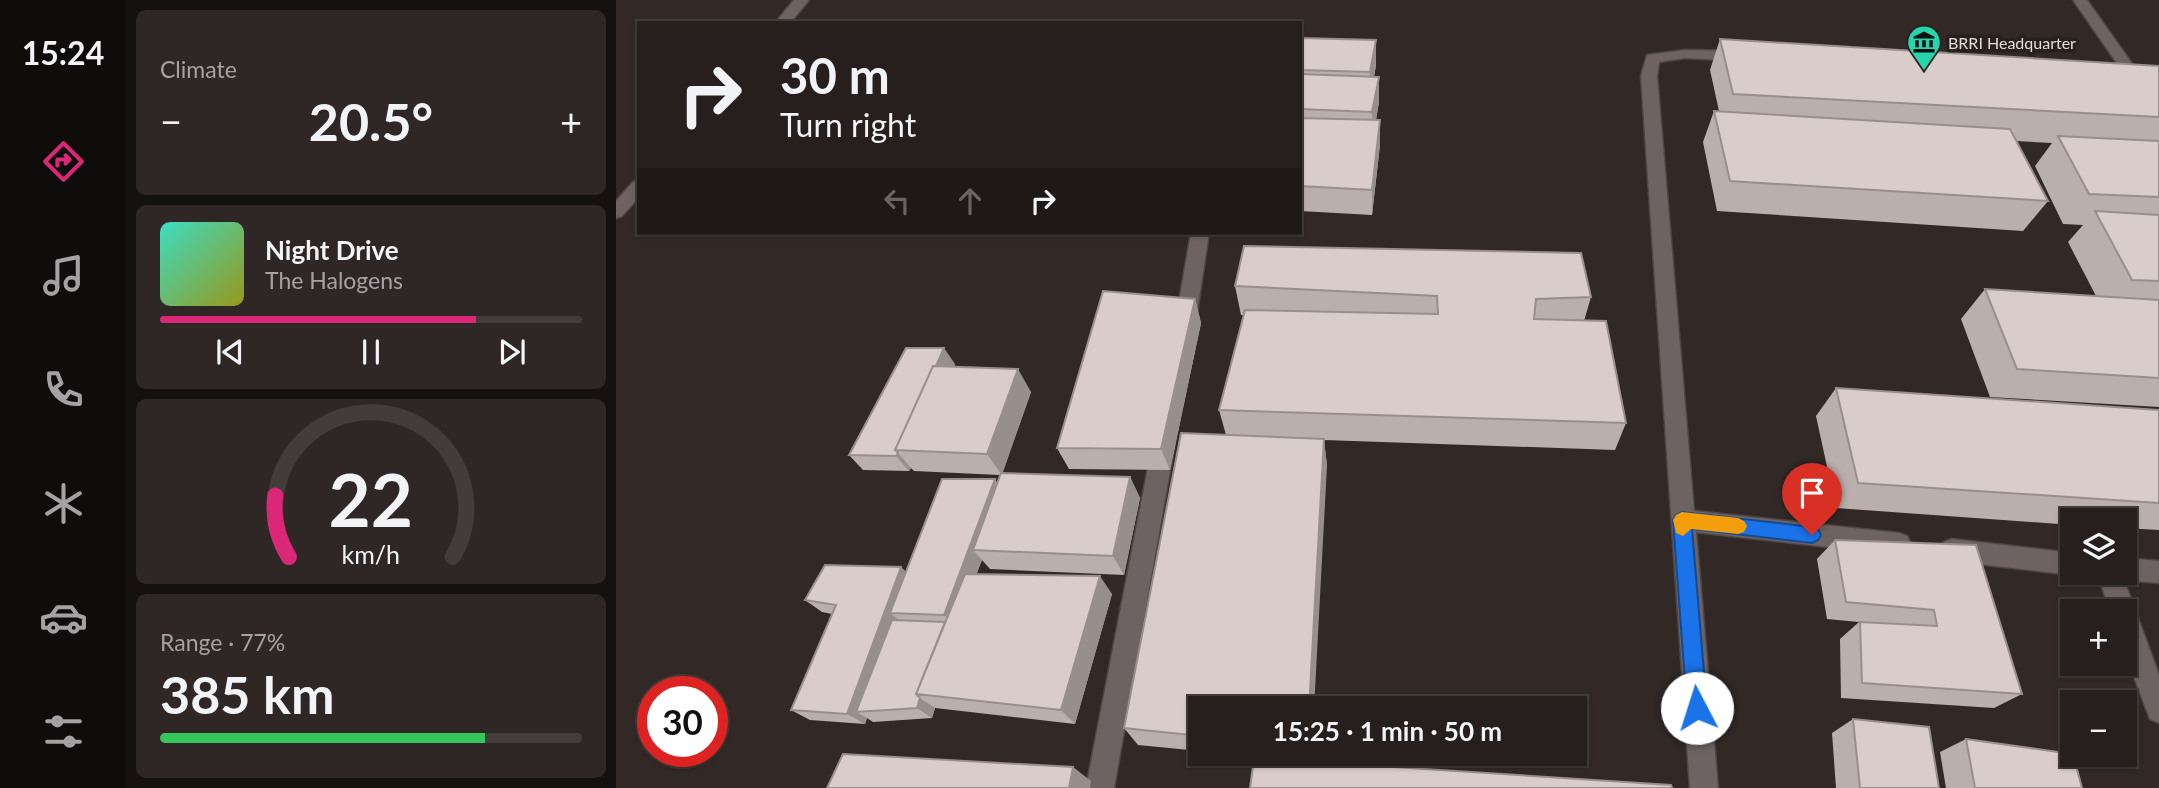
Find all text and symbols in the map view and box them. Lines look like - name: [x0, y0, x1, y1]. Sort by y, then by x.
- museum icon: BRRI Headquarter: [1905, 23, 1943, 72]
- text: 15:24: [22, 33, 104, 72]
- place label: BRRI Headquarter: [1948, 33, 2076, 52]
- text: 30 m: [780, 46, 890, 104]
- icon: right: [665, 49, 756, 140]
- text: Climate: [160, 55, 237, 83]
- text: 20.5°: [309, 90, 433, 152]
- text: −: [160, 98, 182, 144]
- text: +: [560, 98, 582, 144]
- text: Turn right: [780, 105, 916, 144]
- icon: directions: [39, 137, 88, 186]
- icon: left: [878, 182, 916, 220]
- icon: ahead: [951, 182, 989, 220]
- icon: right: [1024, 182, 1062, 220]
- text: Night Drive: [265, 234, 399, 266]
- icon: music: [39, 251, 88, 300]
- text: The Halogens: [265, 266, 403, 294]
- icon: previous: [211, 333, 249, 371]
- icon: pause: [352, 333, 390, 371]
- icon: next: [493, 333, 531, 371]
- icon: phone: [39, 365, 88, 414]
- text: 22: [329, 456, 413, 544]
- pin: [1782, 463, 1842, 535]
- icon: arrive: [1793, 474, 1831, 512]
- icon: climate: [39, 479, 88, 528]
- map controls: [2060, 508, 2137, 767]
- button: layers: [2060, 508, 2137, 585]
- text: km/h: [342, 539, 400, 569]
- icon: car: [39, 593, 88, 642]
- button: +: [2060, 599, 2137, 676]
- text: Range · 77%: [160, 628, 285, 656]
- text: 385 km: [160, 663, 334, 725]
- position arrow: [1660, 671, 1734, 745]
- speed limit sign: 30: [637, 676, 728, 767]
- button: −: [2060, 690, 2137, 767]
- icon: filters: [39, 707, 88, 756]
- text: 15:25 · 1 min · 50 m: [1273, 715, 1502, 747]

